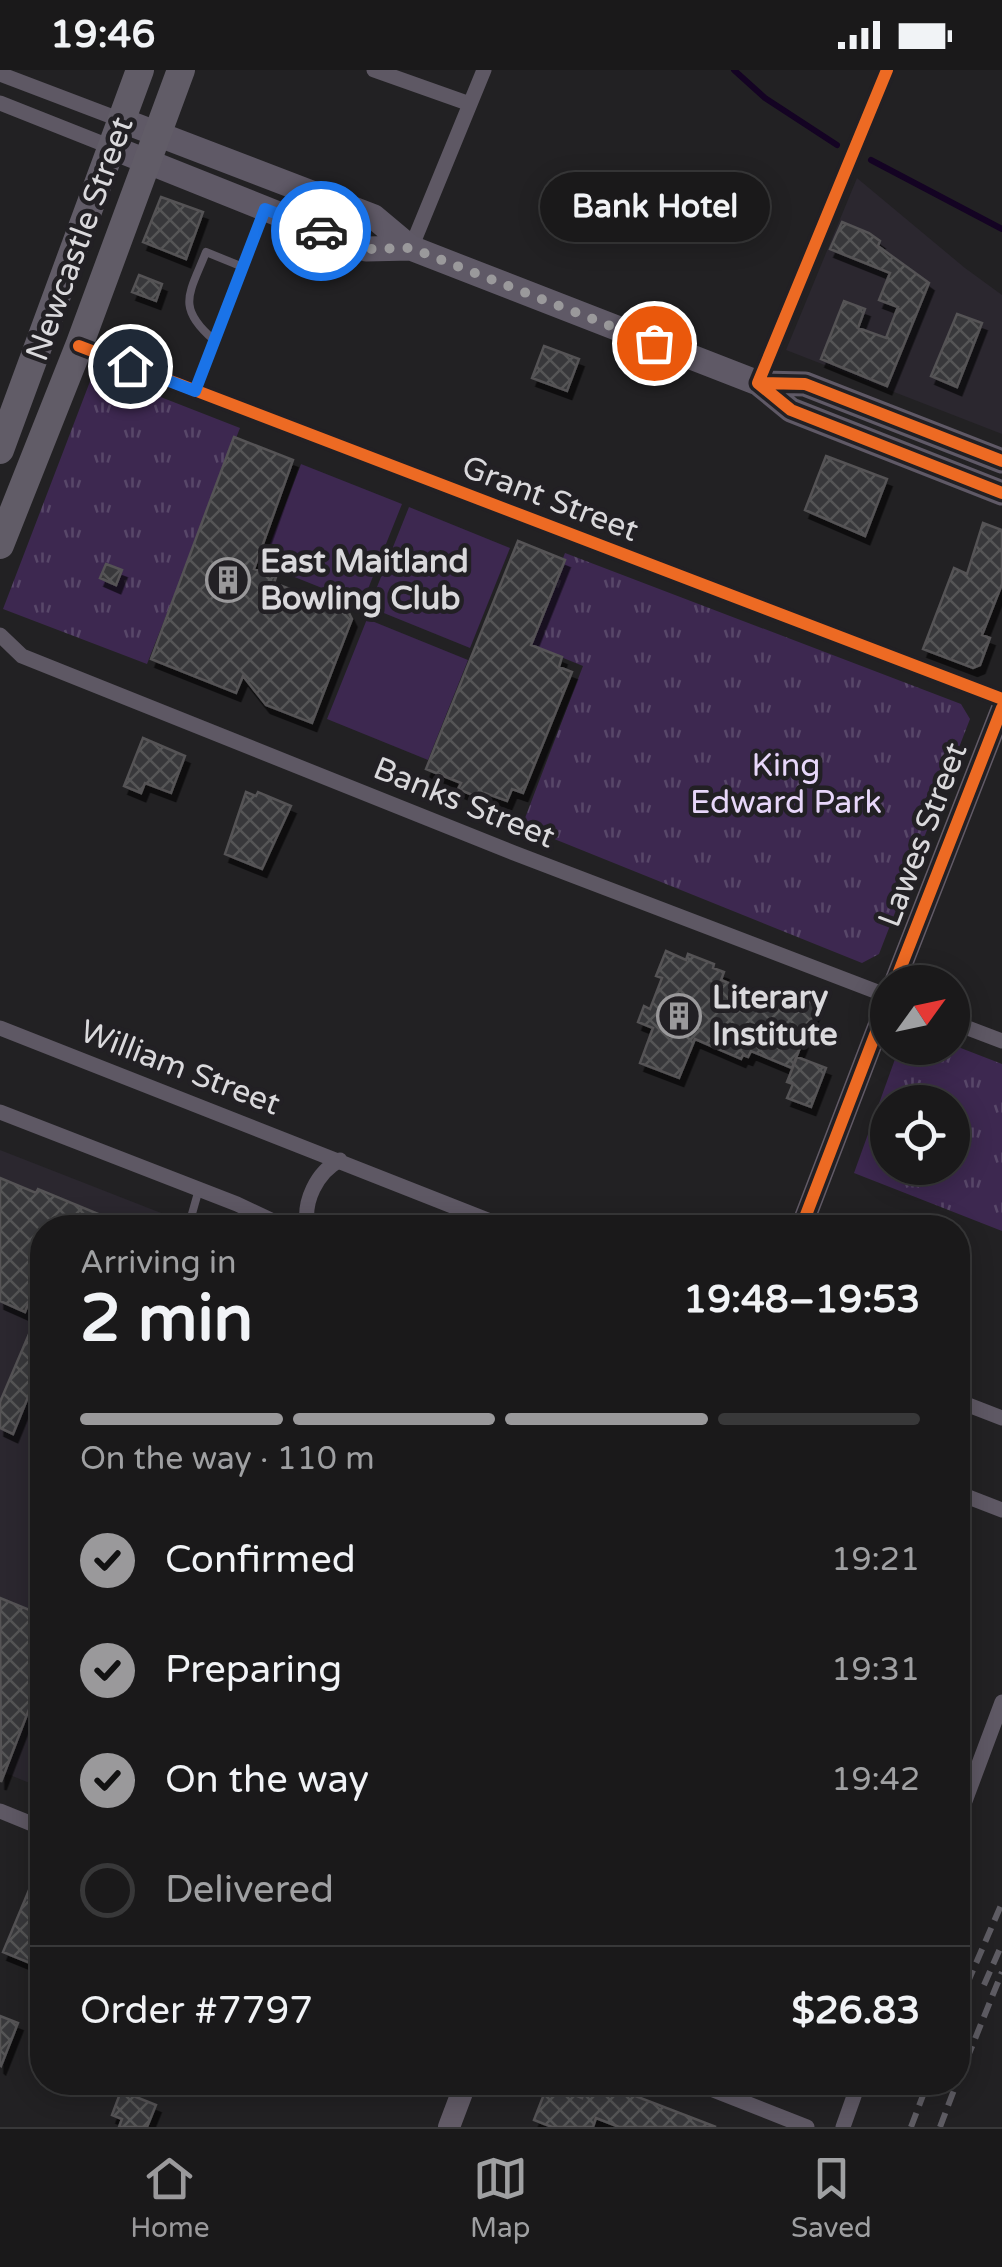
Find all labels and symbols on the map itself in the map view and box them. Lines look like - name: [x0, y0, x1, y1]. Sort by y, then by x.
- street label: Newcastle Street: [18, 112, 142, 366]
- callout: Bank Hotel: [539, 173, 769, 243]
- courier: [271, 181, 371, 281]
- pin: [612, 301, 697, 386]
- pin: [88, 324, 173, 409]
- street label: Grant Street: [457, 448, 643, 550]
- place label: East Maitland Bowling Club: [260, 543, 469, 618]
- building icon: East Maitland Bowling Club: [205, 557, 251, 603]
- street label: Lawes Street: [870, 737, 976, 933]
- park label: King Edward Park: [690, 747, 882, 822]
- street label: Banks Street: [368, 749, 560, 857]
- north arrow: [870, 965, 970, 1065]
- place label: Literary Institute: [712, 979, 838, 1054]
- building icon: Literary Institute: [656, 993, 702, 1039]
- street label: William Street: [75, 1012, 285, 1124]

